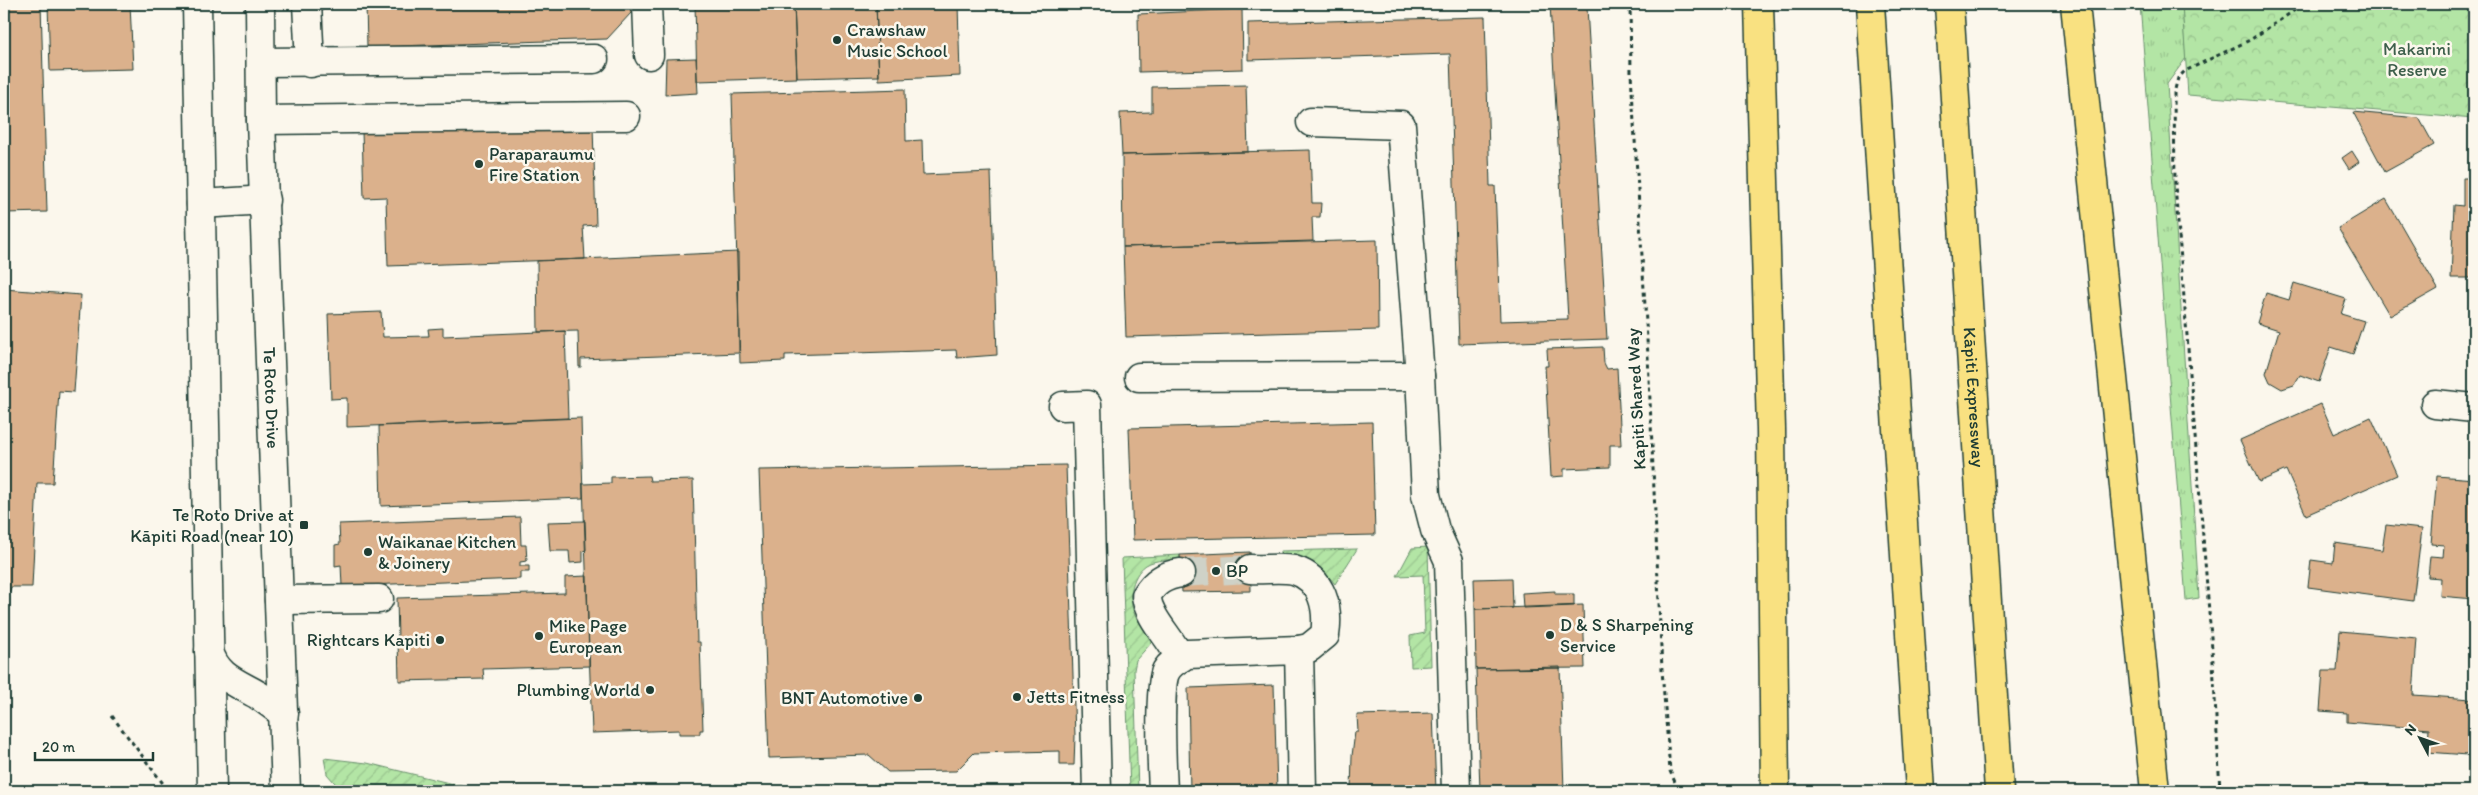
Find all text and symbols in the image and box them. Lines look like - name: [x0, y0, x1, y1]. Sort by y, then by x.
- place label: Crawshaw Music School: [847, 19, 948, 62]
- marker: Crawshaw Music School: [831, 34, 843, 46]
- park label: Makarini Reserve: [2383, 38, 2451, 81]
- place label: Paraparaumu Fire Station: [489, 143, 594, 186]
- marker: Paraparaumu Fire Station: [473, 158, 485, 170]
- street label: Kāpiti Expressway: [1959, 326, 1989, 469]
- street label: Kapiti Shared Way: [1621, 327, 1651, 471]
- street label: Te Roto Drive: [258, 347, 284, 449]
- place label: Te Roto Drive at Kāpiti Road (near 10): [130, 504, 294, 547]
- marker: Te Roto Drive at Kāpiti Road (near 10): [298, 519, 310, 531]
- place label: Waikanae Kitchen & Joinery: [378, 531, 516, 574]
- marker: Waikanae Kitchen & Joinery: [362, 546, 374, 558]
- place label: BP: [1226, 560, 1248, 582]
- marker: BP: [1210, 565, 1222, 577]
- place label: D & S Sharpening Service: [1560, 614, 1694, 657]
- place label: Mike Page European: [549, 615, 627, 658]
- place label: Rightcars Kapiti: [307, 629, 430, 651]
- marker: D & S Sharpening Service: [1544, 629, 1556, 641]
- marker: Mike Page European: [533, 630, 545, 642]
- marker: Rightcars Kapiti: [434, 634, 446, 646]
- place label: Plumbing World: [516, 679, 640, 701]
- marker: Plumbing World: [644, 684, 656, 696]
- place label: Jetts Fitness: [1027, 686, 1125, 708]
- place label: BNT Automotive: [781, 687, 908, 709]
- marker: Jetts Fitness: [1011, 691, 1023, 703]
- marker: BNT Automotive: [912, 692, 924, 704]
- north arrow: [2396, 712, 2446, 762]
- text: N: [2401, 721, 2420, 739]
- scale bar: [35, 730, 152, 762]
- text: 20 m: [42, 738, 76, 756]

